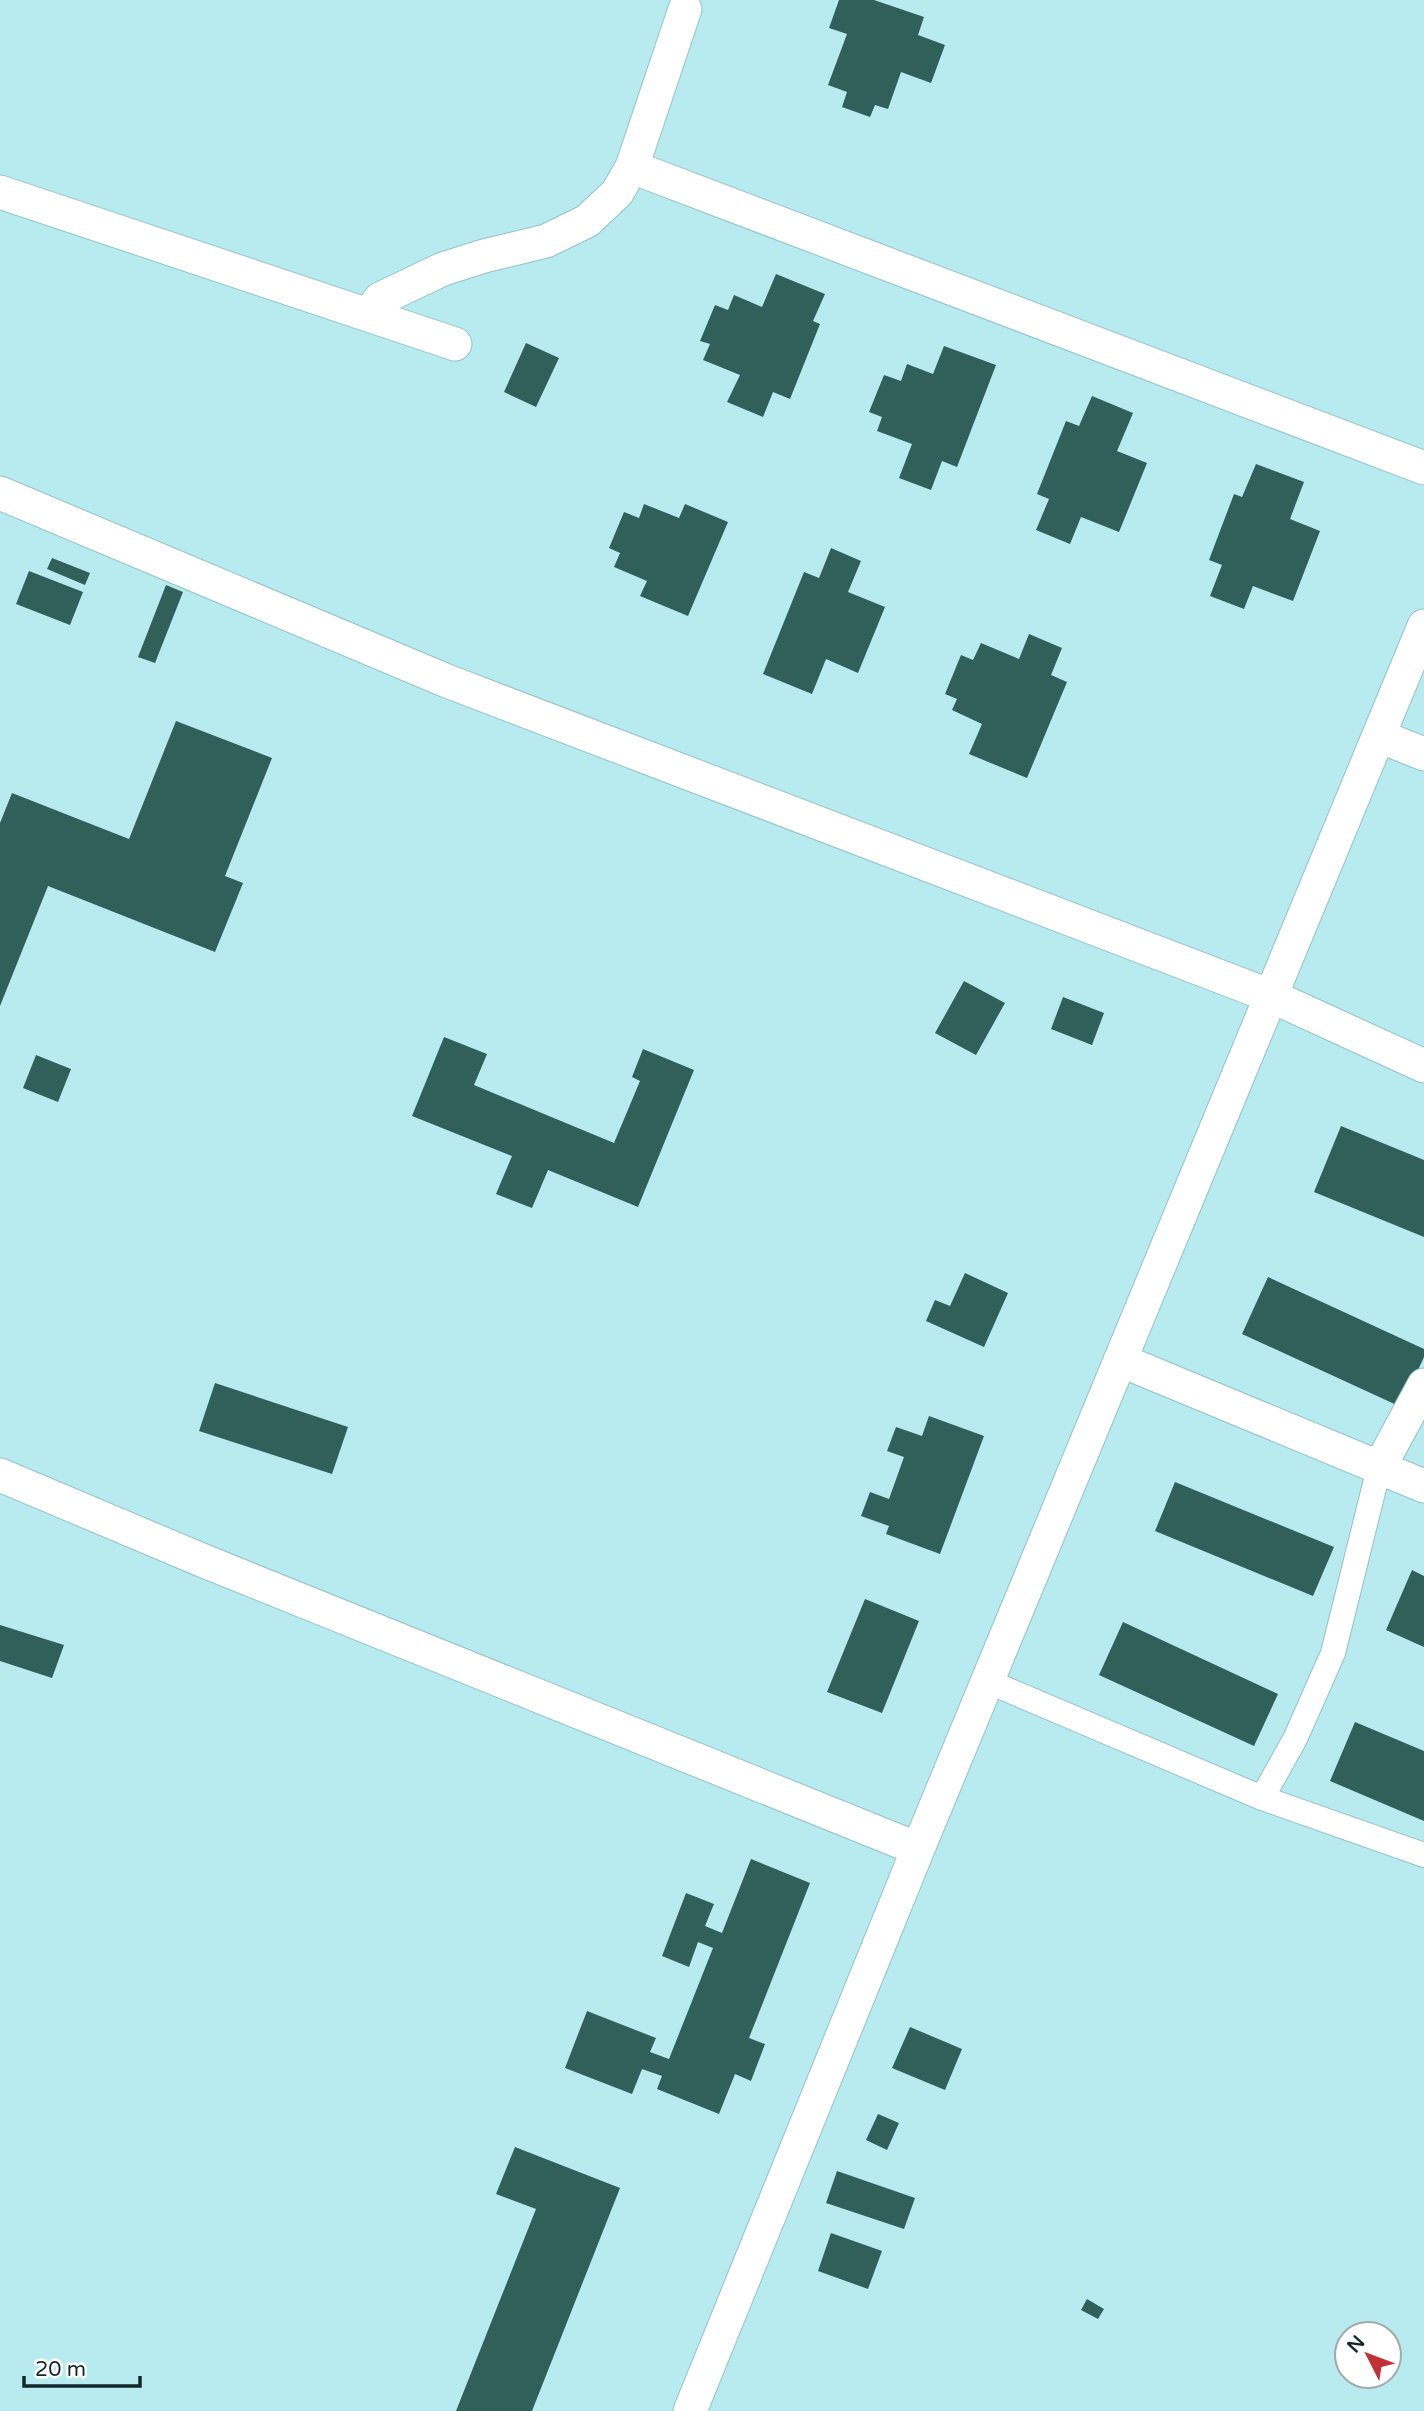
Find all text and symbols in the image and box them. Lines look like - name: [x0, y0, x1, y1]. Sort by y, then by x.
- north arrow: [1333, 2320, 1403, 2390]
- text: N: [1343, 2331, 1369, 2357]
- scale bar: [24, 2344, 140, 2388]
- text: 20 m: [35, 2357, 86, 2382]

